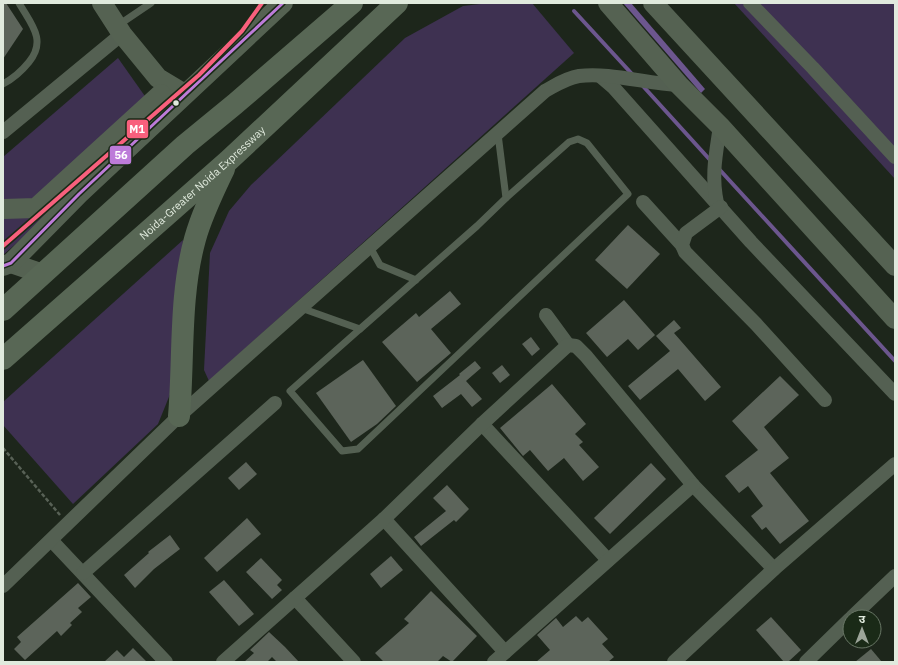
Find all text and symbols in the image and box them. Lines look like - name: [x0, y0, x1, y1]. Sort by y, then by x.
- unlabelled marker: [171, 98, 181, 108]
- line badge: M1: [126, 119, 149, 139]
- text: M1: [129, 122, 145, 136]
- street label: Noida-Greater Noida Expressway: [137, 123, 268, 243]
- line badge: 56: [109, 145, 132, 165]
- text: 56: [114, 148, 128, 162]
- north arrow: [842, 609, 882, 649]
- text: उ: [859, 612, 866, 626]

